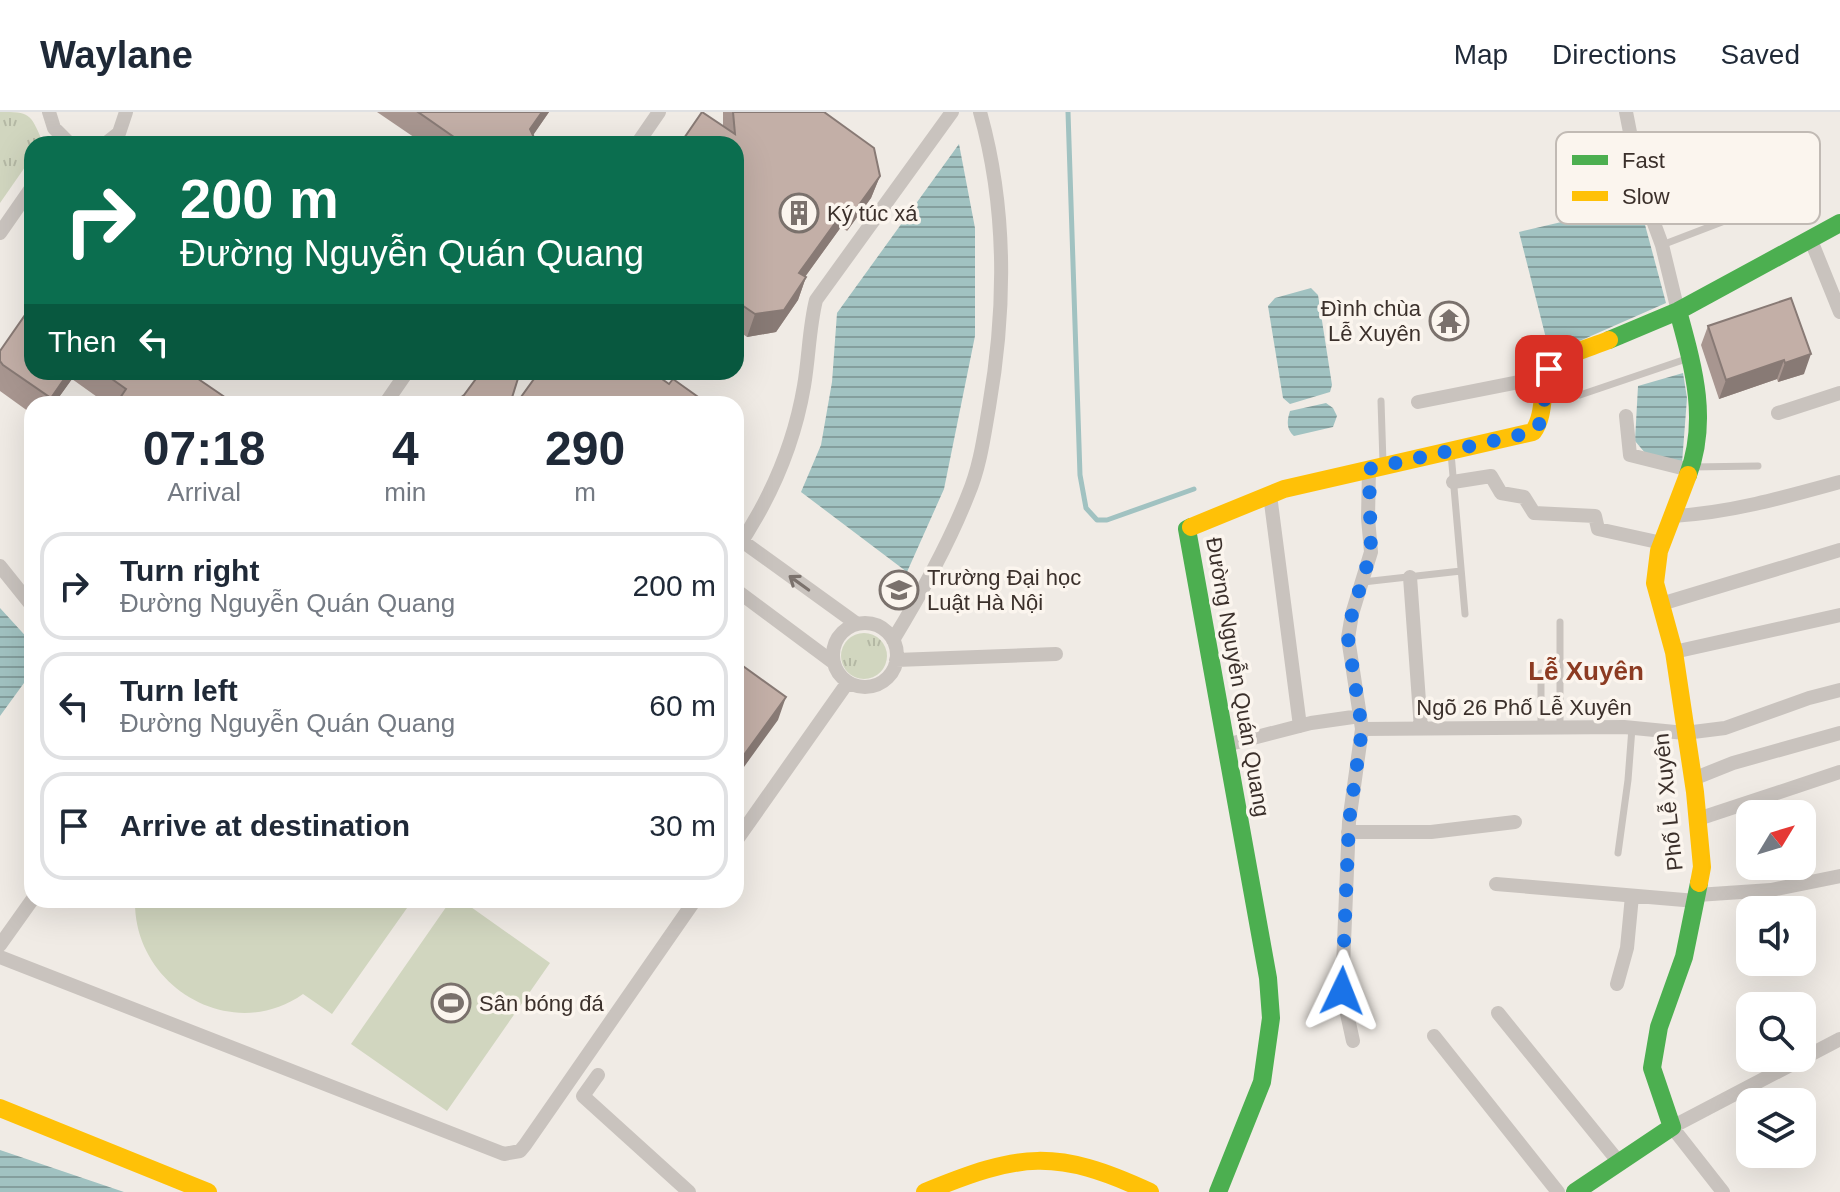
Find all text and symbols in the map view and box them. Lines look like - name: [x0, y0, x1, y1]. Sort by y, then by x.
- text: Waylane: [40, 34, 193, 76]
- text: Map: [1454, 39, 1508, 70]
- text: Directions: [1552, 39, 1677, 70]
- text: Saved: [1721, 39, 1800, 70]
- legend: [1556, 132, 1820, 224]
- text: Fast: [1622, 148, 1665, 173]
- text: 200 m: [180, 167, 339, 230]
- icon: right: [48, 168, 152, 272]
- text: Slow: [1622, 184, 1670, 209]
- building icon: Ký túc xá: [778, 192, 820, 234]
- place label: Ký túc xá: [827, 201, 918, 226]
- text: Đường Nguyễn Quán Quang: [180, 233, 644, 274]
- place label: Đình chùa Lễ Xuyên: [1321, 296, 1422, 346]
- temple icon: Đình chùa Lễ Xuyên: [1428, 300, 1470, 342]
- icon: left: [132, 320, 176, 364]
- text: Then: [48, 325, 116, 358]
- pin: [1515, 335, 1583, 403]
- icon: arrive: [1527, 347, 1571, 391]
- text: 07:18: [143, 422, 266, 475]
- text: 4: [392, 422, 419, 475]
- text: 290: [545, 422, 625, 475]
- text: Arrival: [167, 477, 241, 507]
- text: min: [384, 477, 426, 507]
- text: m: [574, 477, 596, 507]
- street label: Đường Nguyễn Quán Quang: [1201, 535, 1275, 819]
- text: Turn right: [120, 554, 259, 587]
- icon: right: [52, 564, 96, 608]
- place label: Trường Đại học Luật Hà Nội: [927, 565, 1081, 615]
- text: 200 m: [633, 569, 716, 602]
- school or university icon: Trường Đại học Luật Hà Nội: [878, 569, 920, 611]
- one-way arrow: [789, 575, 811, 591]
- text: Đường Nguyễn Quán Quang: [120, 588, 455, 618]
- district label: Lễ Xuyên: [1528, 656, 1644, 686]
- text: Turn left: [120, 674, 238, 707]
- icon: left: [52, 684, 96, 728]
- text: 60 m: [649, 689, 716, 722]
- street label: Ngõ 26 Phố Lễ Xuyên: [1416, 695, 1632, 720]
- text: Đường Nguyễn Quán Quang: [120, 708, 455, 738]
- street label: Phố Lễ Xuyên: [1648, 732, 1688, 872]
- north arrow: [1736, 800, 1816, 880]
- map controls: [1736, 800, 1816, 1168]
- icon: arrive: [52, 804, 96, 848]
- text: Arrive at destination: [120, 809, 410, 842]
- text: 30 m: [649, 809, 716, 842]
- button: sound: [1736, 896, 1816, 976]
- position arrow: [1300, 949, 1384, 1033]
- sports icon: Sân bóng đá: [430, 982, 472, 1024]
- place label: Sân bóng đá: [479, 991, 605, 1016]
- button: search: [1736, 992, 1816, 1072]
- button: layers: [1736, 1088, 1816, 1168]

